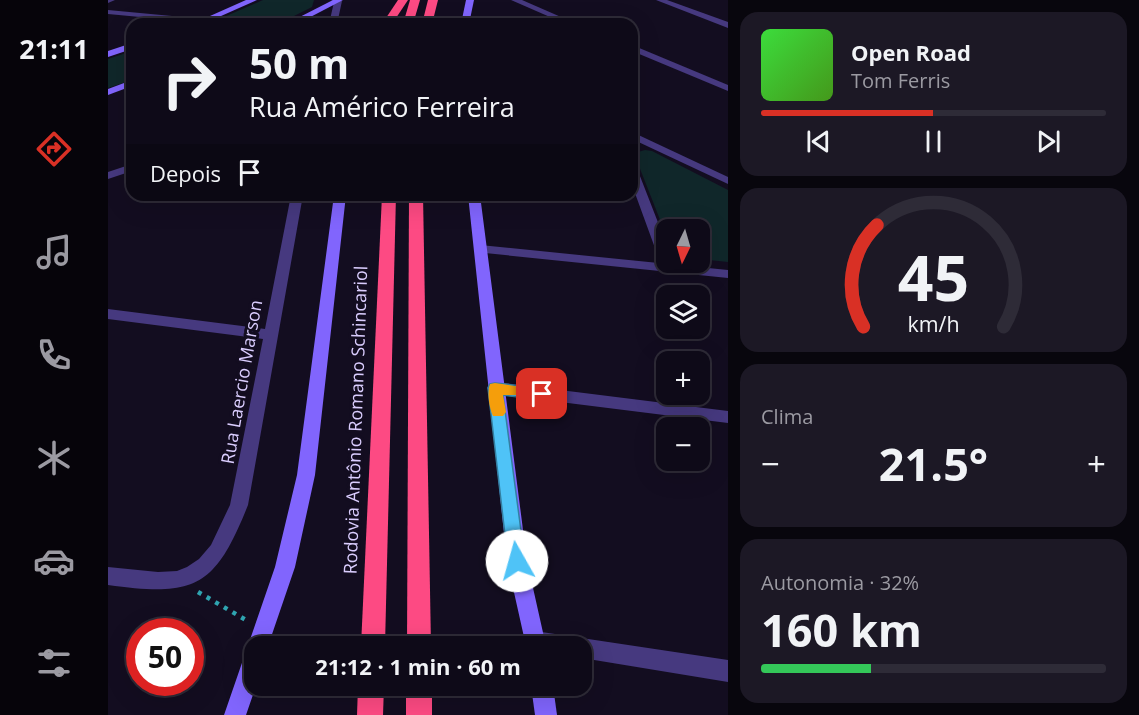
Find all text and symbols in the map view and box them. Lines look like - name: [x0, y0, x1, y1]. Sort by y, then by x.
- text: 21:11: [19, 30, 89, 67]
- text: 50 m: [249, 34, 349, 91]
- text: Open Road: [851, 37, 971, 67]
- icon: right: [150, 42, 228, 120]
- text: Tom Ferris: [851, 67, 950, 94]
- text: Rua Américo Ferreira: [249, 88, 515, 125]
- icon: previous: [802, 125, 835, 158]
- icon: pause: [917, 125, 950, 158]
- icon: next: [1032, 125, 1065, 158]
- icon: directions: [33, 128, 75, 170]
- icon: arrive: [233, 156, 266, 189]
- text: Depois: [150, 158, 221, 188]
- north arrow: [656, 219, 710, 273]
- map controls: [656, 219, 710, 471]
- icon: music: [33, 231, 75, 273]
- text: 45: [898, 234, 969, 319]
- street label: Rodovia Antônio Romano Schincariol: [338, 265, 372, 575]
- button: layers: [656, 285, 710, 339]
- street label: Rua Laercio Marson: [215, 298, 267, 466]
- text: km/h: [907, 309, 960, 338]
- icon: phone: [33, 334, 75, 376]
- button: +: [656, 351, 710, 405]
- pin: [516, 368, 567, 419]
- icon: arrive: [525, 377, 558, 410]
- text: Clima: [761, 403, 813, 430]
- button: −: [656, 417, 710, 471]
- text: 21.5°: [879, 433, 988, 494]
- icon: climate: [33, 437, 75, 479]
- text: −: [761, 441, 780, 486]
- text: +: [1087, 441, 1106, 486]
- position arrow: [485, 529, 549, 593]
- icon: car: [33, 540, 75, 582]
- text: Autonomia · 32%: [761, 569, 919, 596]
- text: 160 km: [761, 599, 922, 660]
- speed limit sign: 50: [126, 618, 204, 696]
- icon: filters: [33, 642, 75, 684]
- text: 21:12 · 1 min · 60 m: [315, 651, 521, 681]

